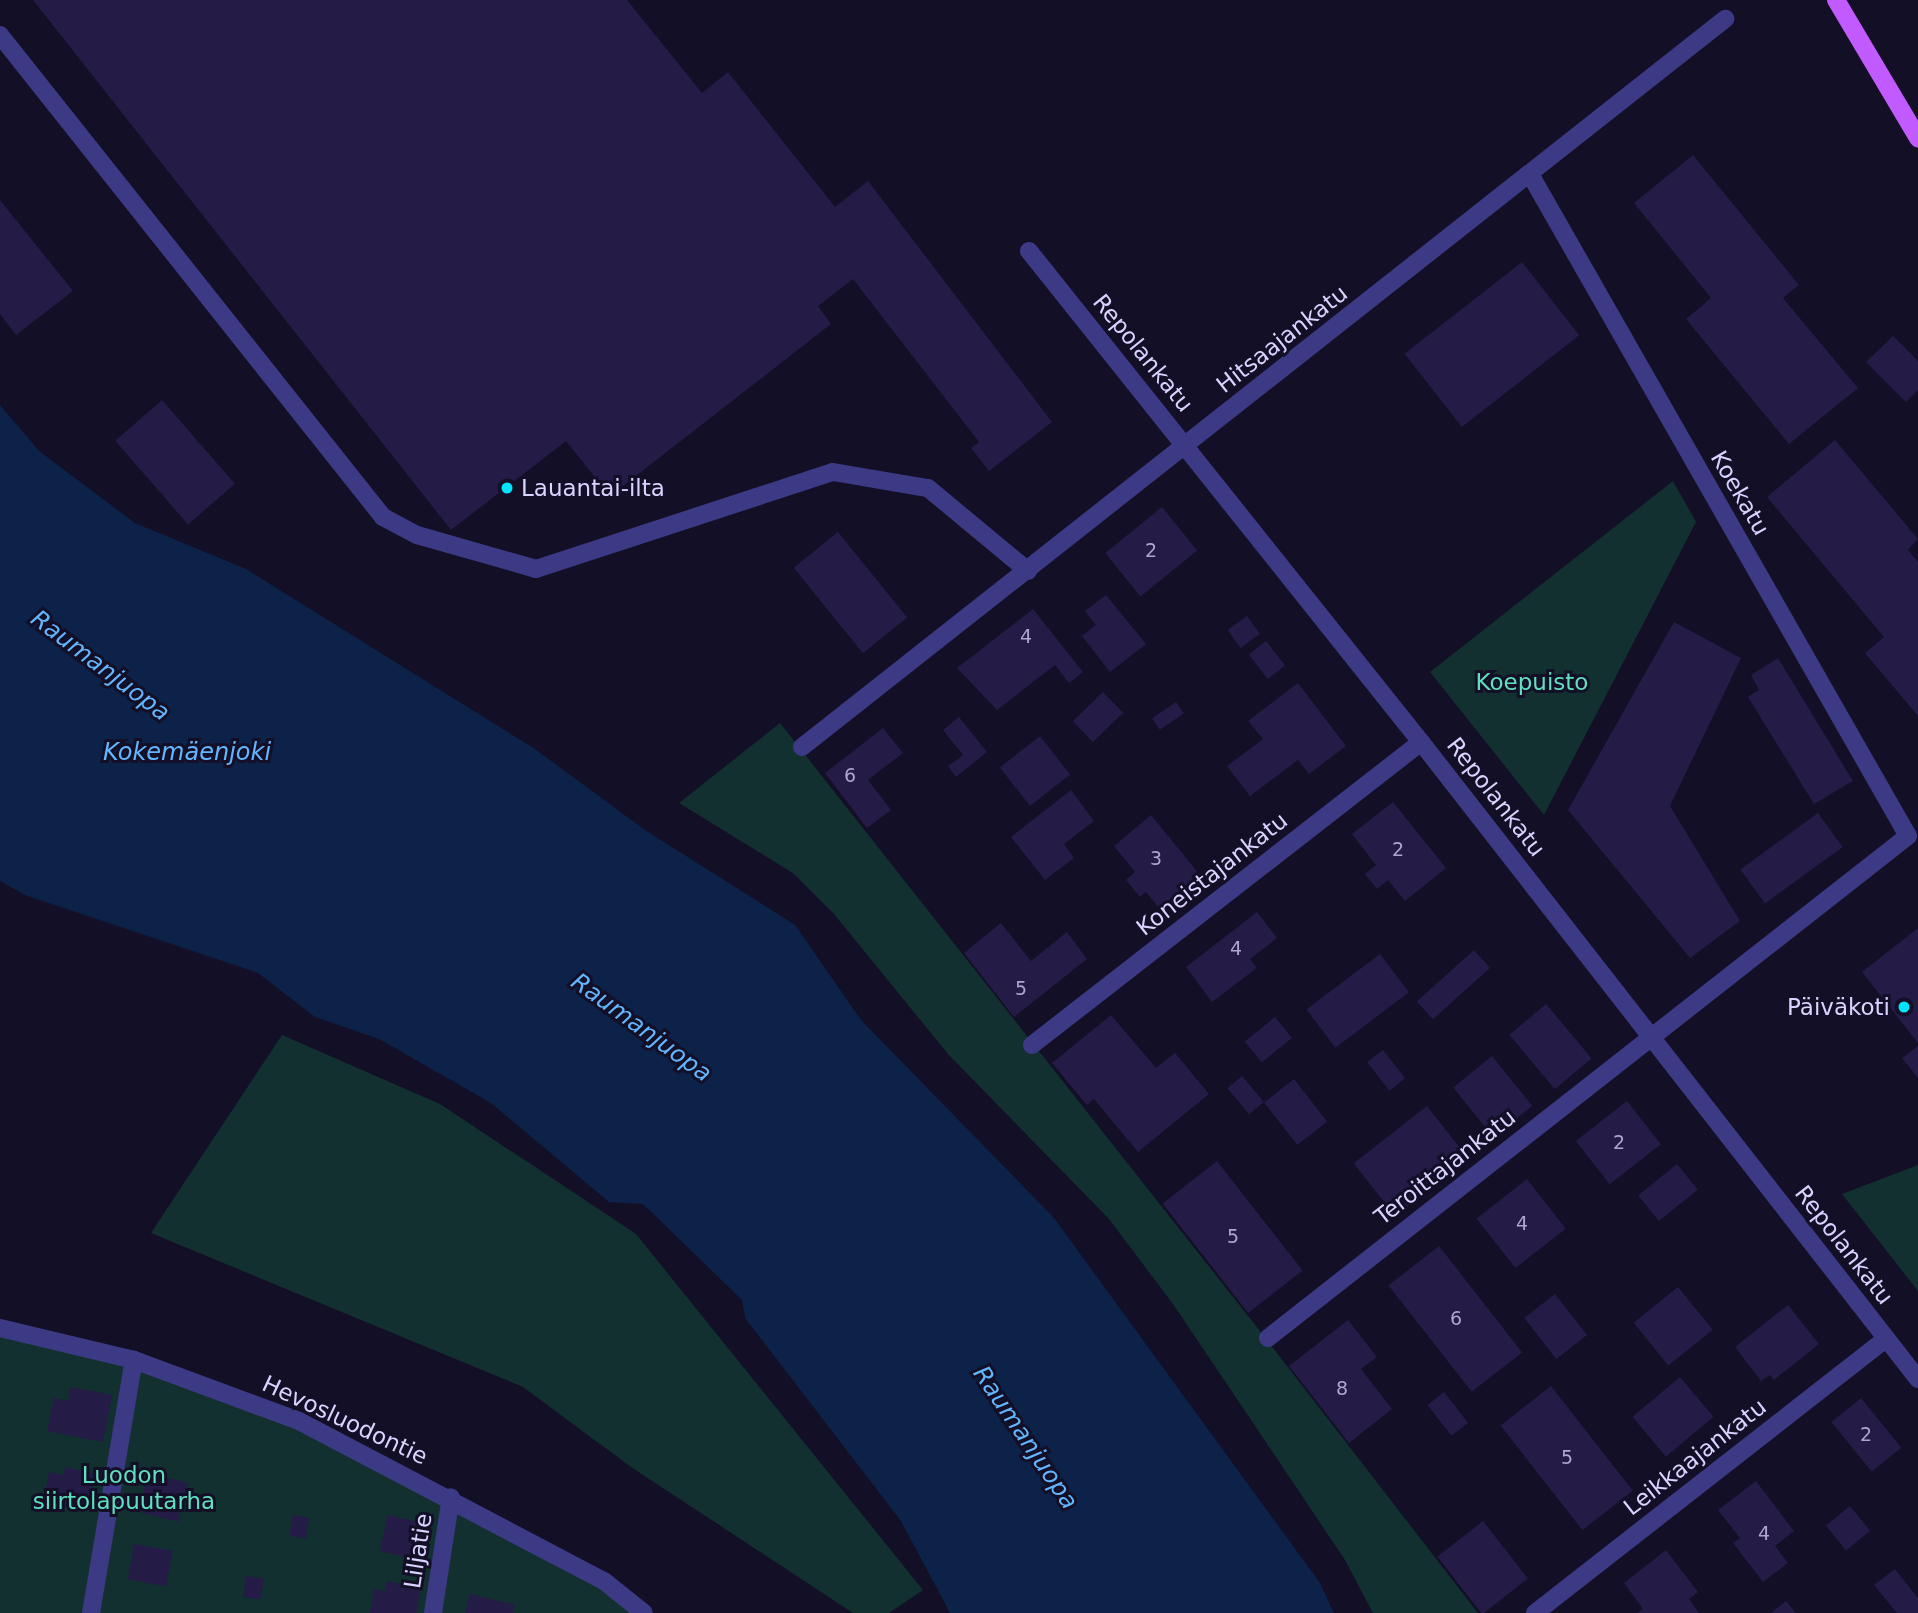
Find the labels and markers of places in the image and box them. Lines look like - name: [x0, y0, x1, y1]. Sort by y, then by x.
- place label: Lauantai-ilta: [521, 474, 665, 502]
- marker: Lauantai-ilta: [499, 480, 515, 496]
- place label: Päiväkoti: [1787, 993, 1890, 1021]
- marker: Päiväkoti: [1896, 999, 1912, 1015]

